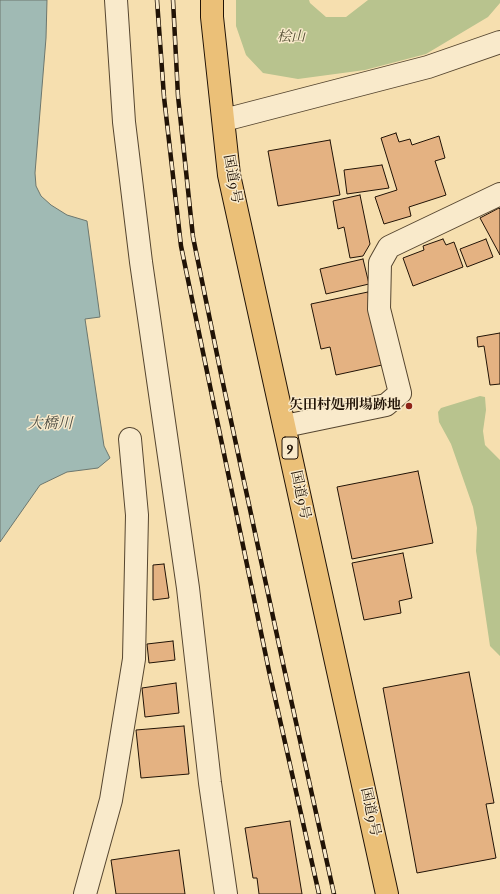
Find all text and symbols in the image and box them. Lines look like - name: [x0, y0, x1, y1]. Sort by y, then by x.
- park label: 桧山: [277, 30, 305, 46]
- street label: 国道9号: [219, 153, 245, 205]
- place label: 矢田村処刑場跡地: [289, 398, 401, 414]
- marker: 矢田村処刑場跡地: [404, 401, 414, 411]
- water label: 大橋川: [28, 415, 72, 433]
- road number: 9: [282, 437, 298, 459]
- street label: 国道9号: [287, 469, 313, 521]
- street label: 国道9号: [357, 786, 383, 838]

